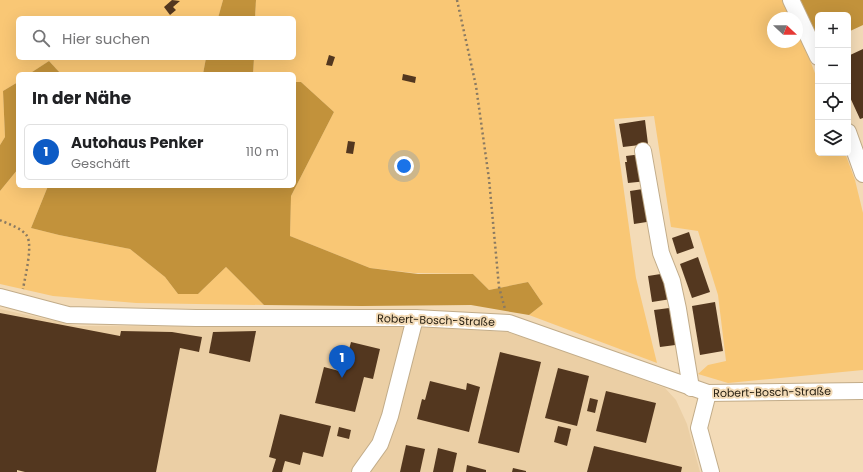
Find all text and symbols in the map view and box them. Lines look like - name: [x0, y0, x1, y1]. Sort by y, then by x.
- north arrow: [767, 12, 803, 48]
- map controls: [815, 12, 851, 156]
- button: +: [815, 12, 851, 48]
- search box: [16, 16, 296, 60]
- icon: search: [30, 27, 52, 49]
- text: Hier suchen: [62, 28, 150, 49]
- button: −: [815, 48, 851, 84]
- button: locate: [815, 84, 851, 120]
- text: In der Nähe: [32, 86, 131, 110]
- button: layers: [815, 120, 851, 156]
- text: Autohaus Penker: [71, 132, 203, 153]
- text: 1: [44, 142, 48, 161]
- text: 110 m: [246, 142, 279, 161]
- text: Geschäft: [71, 154, 130, 173]
- your location: [394, 156, 414, 176]
- street label: Robert-Bosch-Straße: [377, 310, 495, 330]
- pin: 1: [329, 345, 355, 378]
- street label: Robert-Bosch-Straße: [713, 383, 831, 401]

